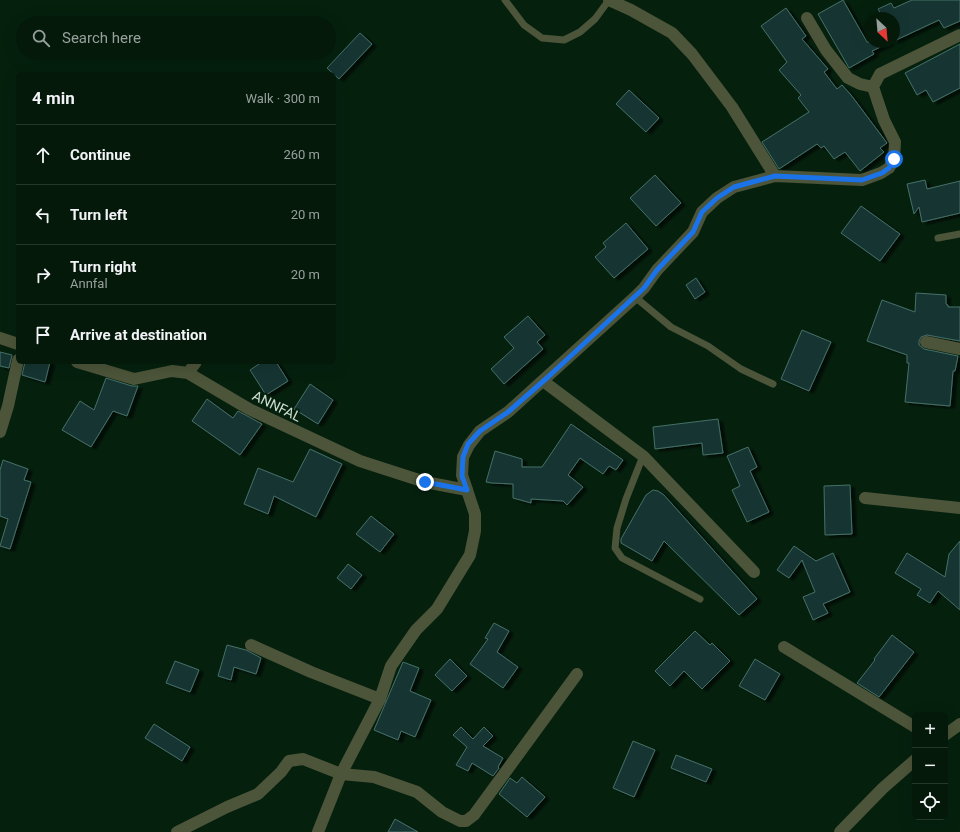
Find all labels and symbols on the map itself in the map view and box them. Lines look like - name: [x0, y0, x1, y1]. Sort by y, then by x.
- north arrow: [864, 12, 900, 48]
- route start: [885, 150, 903, 168]
- street label: ANNFAL: [250, 387, 304, 425]
- route end: [416, 473, 434, 491]

